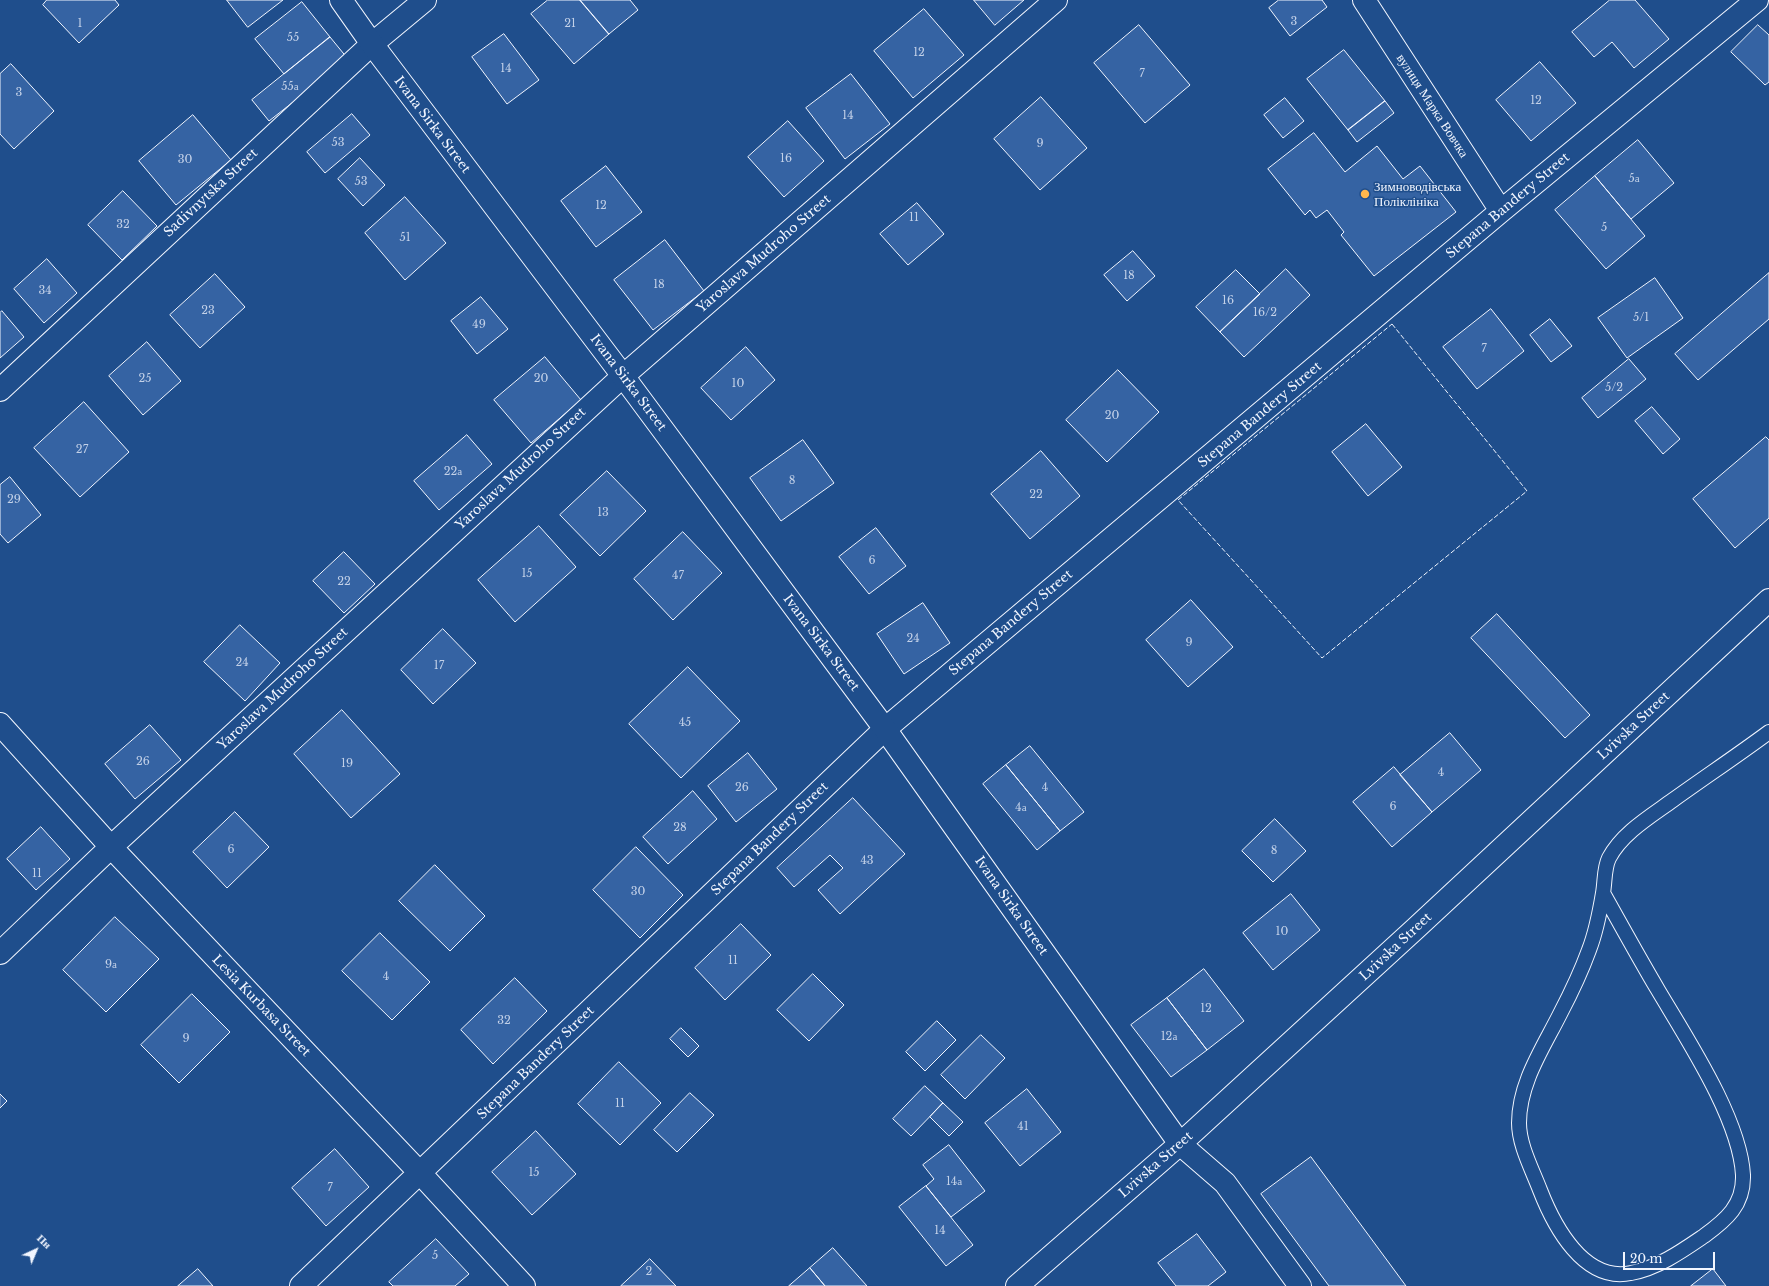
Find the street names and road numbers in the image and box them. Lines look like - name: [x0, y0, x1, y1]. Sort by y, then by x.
- street label: вулиця Марка Вовчка: [1393, 51, 1471, 161]
- street label: Ivana Sirka Street: [391, 74, 473, 176]
- street label: Sadivnytska Street: [161, 146, 261, 240]
- street label: Stepana Bandery Street: [1443, 150, 1573, 262]
- street label: Yaroslava Mudroho Street: [694, 192, 834, 316]
- street label: Ivana Sirka Street: [587, 332, 669, 434]
- street label: Stepana Bandery Street: [1195, 359, 1325, 471]
- street label: Yaroslava Mudroho Street: [453, 405, 589, 533]
- street label: Stepana Bandery Street: [946, 567, 1076, 679]
- street label: Ivana Sirka Street: [780, 592, 862, 694]
- street label: Yaroslava Mudroho Street: [215, 625, 351, 753]
- street label: Lvivska Street: [1595, 689, 1673, 763]
- street label: Stepana Bandery Street: [708, 779, 832, 899]
- street label: Ivana Sirka Street: [971, 854, 1051, 958]
- street label: Lvivska Street: [1357, 910, 1435, 984]
- street label: Lesia Kurbasa Street: [209, 952, 313, 1060]
- street label: Stepana Bandery Street: [474, 1003, 598, 1123]
- street label: Lvivska Street: [1116, 1129, 1196, 1201]

